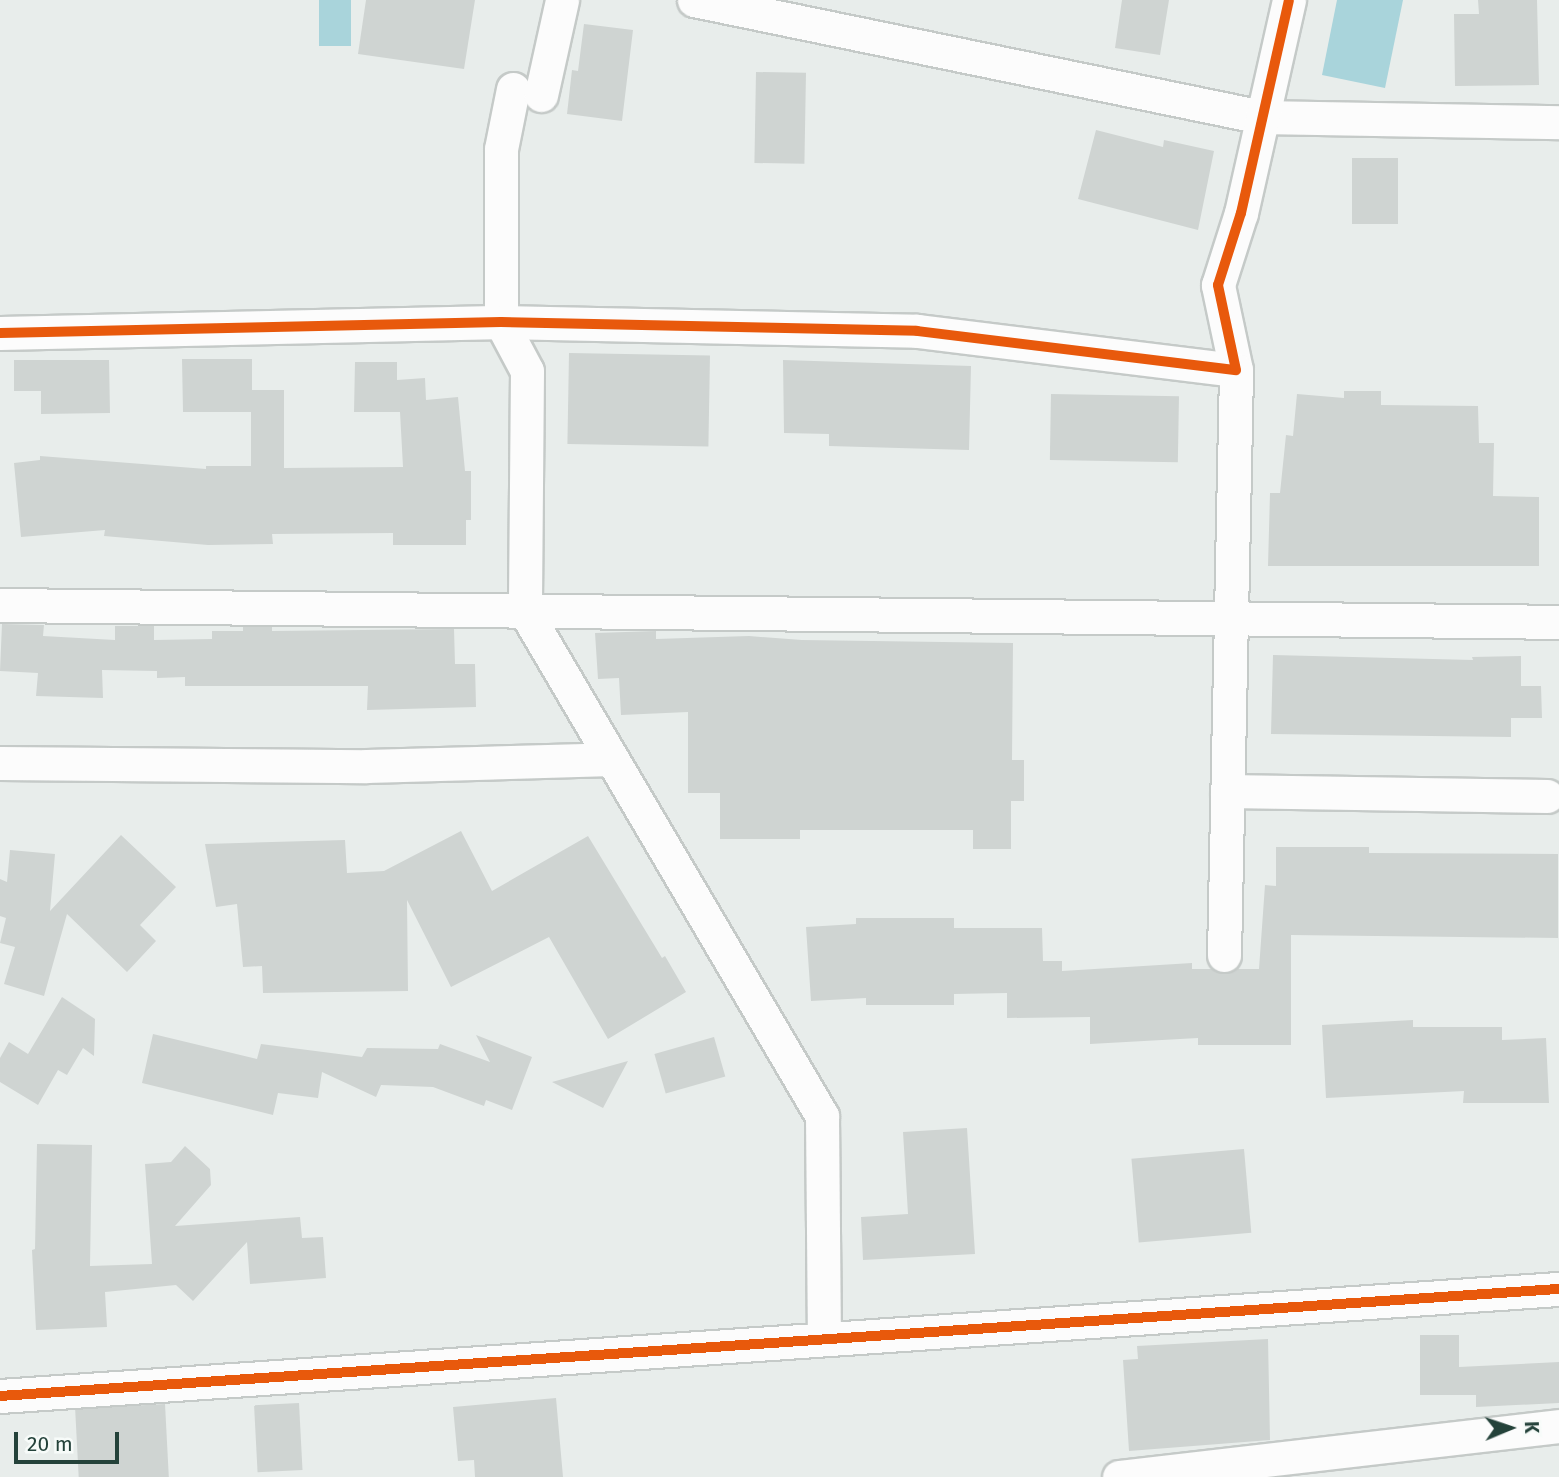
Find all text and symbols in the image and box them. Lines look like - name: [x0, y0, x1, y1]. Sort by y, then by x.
- north arrow: [1475, 1393, 1545, 1463]
- scale bar: [18, 1418, 122, 1462]
- text: K: [1520, 1421, 1543, 1434]
- text: 20 m: [27, 1431, 73, 1457]

